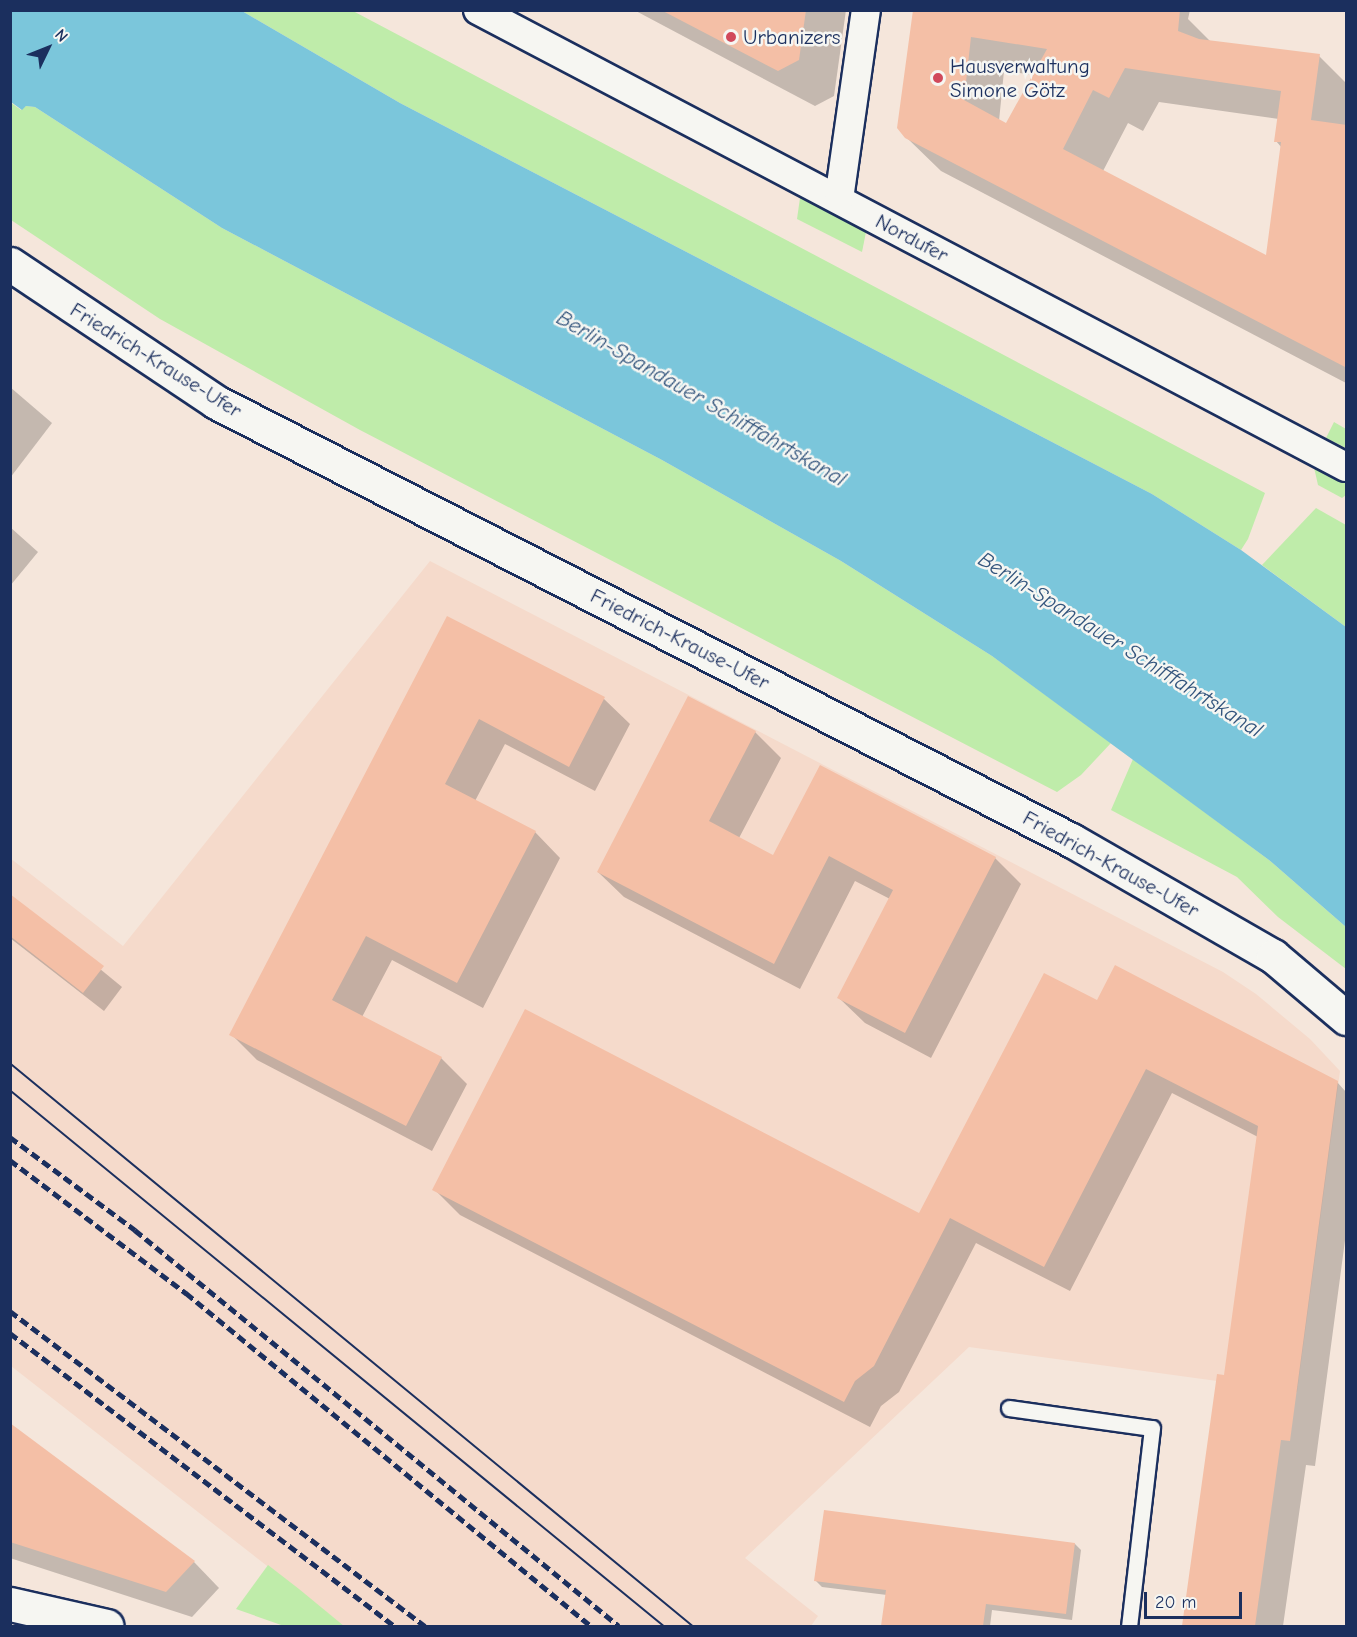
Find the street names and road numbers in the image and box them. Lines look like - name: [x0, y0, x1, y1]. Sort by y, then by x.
- street label: Nordufer: [871, 208, 953, 268]
- street label: Friedrich-Krause-Ufer: [66, 297, 246, 423]
- street label: Friedrich-Krause-Ufer: [586, 583, 774, 695]
- street label: Friedrich-Krause-Ufer: [1019, 805, 1203, 923]

